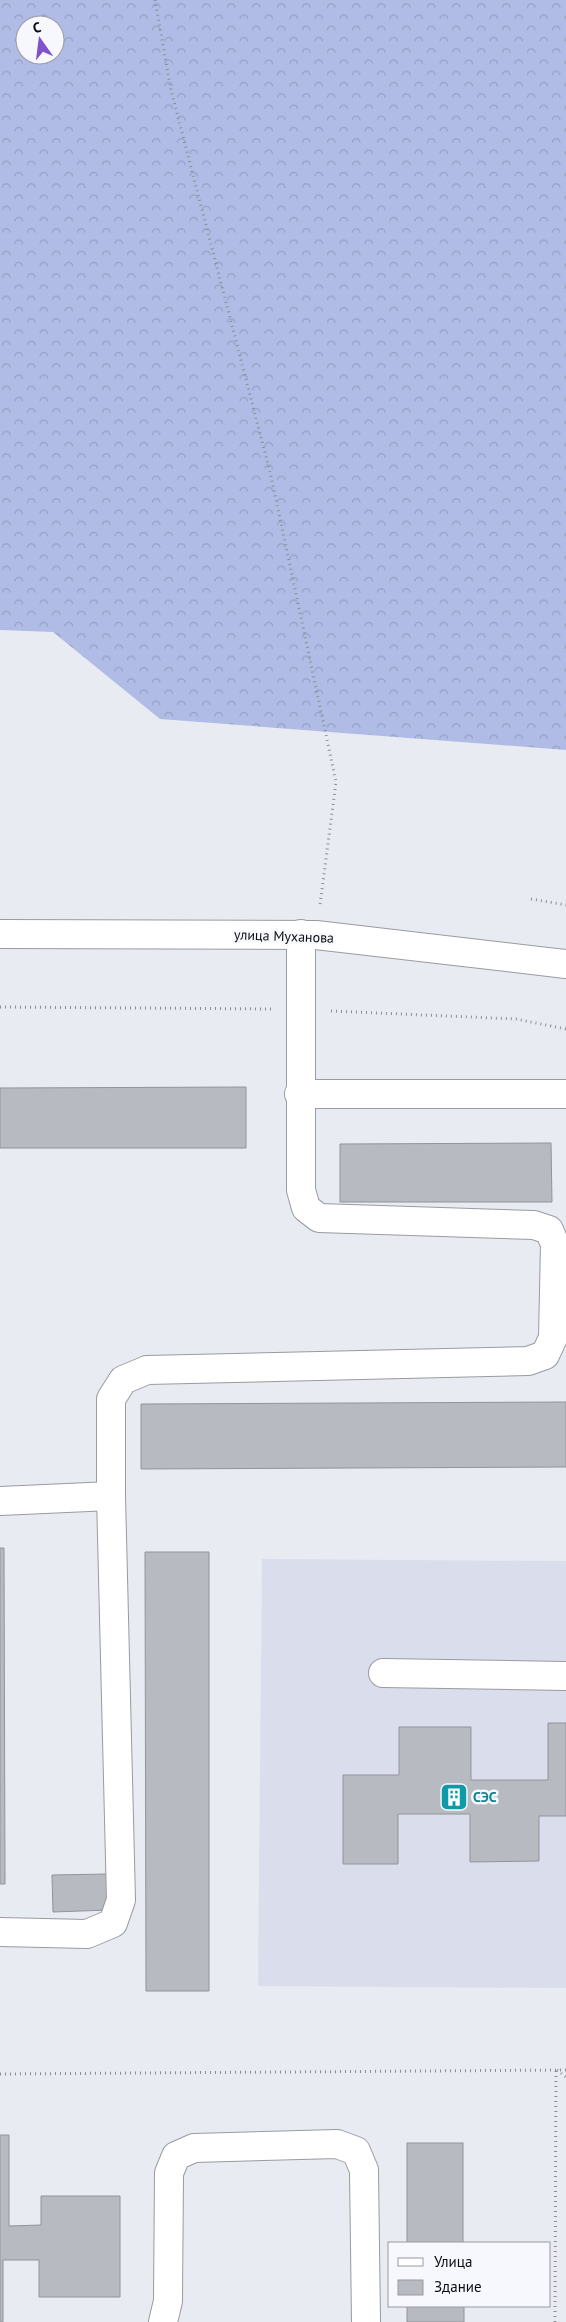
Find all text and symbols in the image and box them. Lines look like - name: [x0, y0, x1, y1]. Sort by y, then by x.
- north arrow: [15, 15, 65, 65]
- text: С: [31, 18, 43, 37]
- street label: улица Муханова: [234, 925, 334, 947]
- building icon: СЭС: [439, 1782, 469, 1812]
- place label: СЭС: [473, 1788, 497, 1806]
- legend: [388, 2242, 551, 2307]
- text: Улица: [434, 2252, 472, 2271]
- text: Здание: [434, 2277, 482, 2296]

